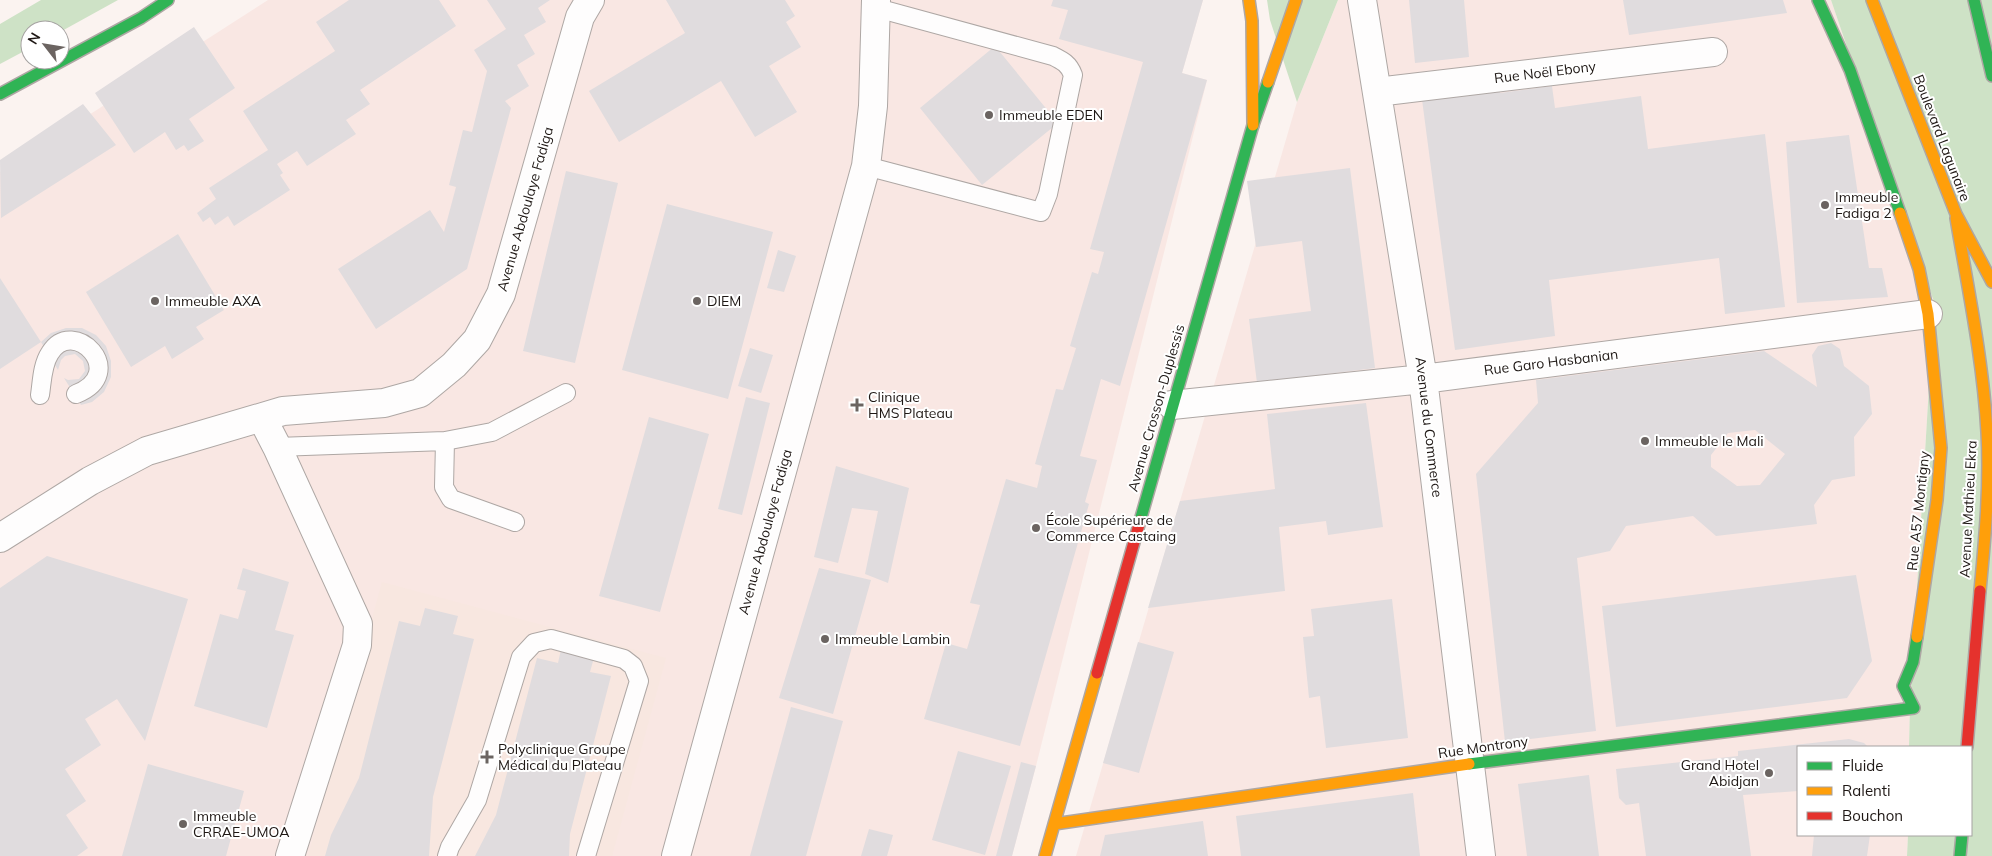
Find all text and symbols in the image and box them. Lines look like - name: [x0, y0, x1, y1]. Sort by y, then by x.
- north arrow: [20, 20, 70, 70]
- text: N: [23, 29, 44, 47]
- street label: Rue Noël Ebony: [1493, 57, 1597, 87]
- street label: Boulevard Lagunaire: [1910, 72, 1974, 204]
- place label: Immeuble EDEN: [999, 106, 1103, 124]
- marker: Immeuble EDEN: [983, 109, 995, 121]
- street label: Avenue Abdoulaye Fadiga: [493, 125, 557, 293]
- place label: Immeuble Fadiga 2: [1835, 188, 1898, 222]
- marker: Immeuble Fadiga 2: [1819, 199, 1831, 211]
- place label: Immeuble AXA: [165, 292, 262, 310]
- place label: DIEM: [707, 292, 741, 310]
- marker: Immeuble AXA: [149, 295, 161, 307]
- marker: DIEM: [691, 295, 703, 307]
- street label: Avenue Crosson-Duplessis: [1123, 322, 1189, 494]
- street label: Rue Garo Hasbanian: [1483, 345, 1619, 379]
- street label: Avenue du Commerce: [1411, 356, 1447, 498]
- place label: Clinique HMS Plateau: [868, 388, 953, 422]
- marker: Clinique HMS Plateau: [850, 398, 864, 412]
- place label: Immeuble le Mali: [1655, 432, 1764, 450]
- marker: Immeuble le Mali: [1639, 435, 1651, 447]
- street label: Avenue Mathieu Ekra: [1955, 440, 1981, 578]
- street label: Avenue Abdoulaye Fadiga: [734, 447, 796, 617]
- street label: Rue A57 Montigny: [1903, 450, 1933, 572]
- place label: École Supérieure de Commerce Castaing: [1046, 511, 1176, 545]
- marker: École Supérieure de Commerce Castaing: [1030, 522, 1042, 534]
- place label: Immeuble Lambin: [835, 630, 950, 648]
- marker: Immeuble Lambin: [819, 633, 831, 645]
- street label: Rue Montrony: [1437, 732, 1530, 762]
- place label: Polyclinique Groupe Médical du Plateau: [498, 740, 626, 774]
- legend: [1797, 746, 1972, 836]
- marker: Polyclinique Groupe Médical du Plateau: [480, 750, 494, 764]
- place label: Grand Hotel Abidjan: [1681, 756, 1759, 790]
- text: Fluide: [1842, 756, 1883, 775]
- marker: Grand Hotel Abidjan: [1763, 767, 1775, 779]
- text: Ralenti: [1842, 781, 1891, 800]
- text: Bouchon: [1842, 806, 1903, 825]
- place label: Immeuble CRRAE-UMOA: [193, 807, 290, 841]
- marker: Immeuble CRRAE-UMOA: [177, 818, 189, 830]

